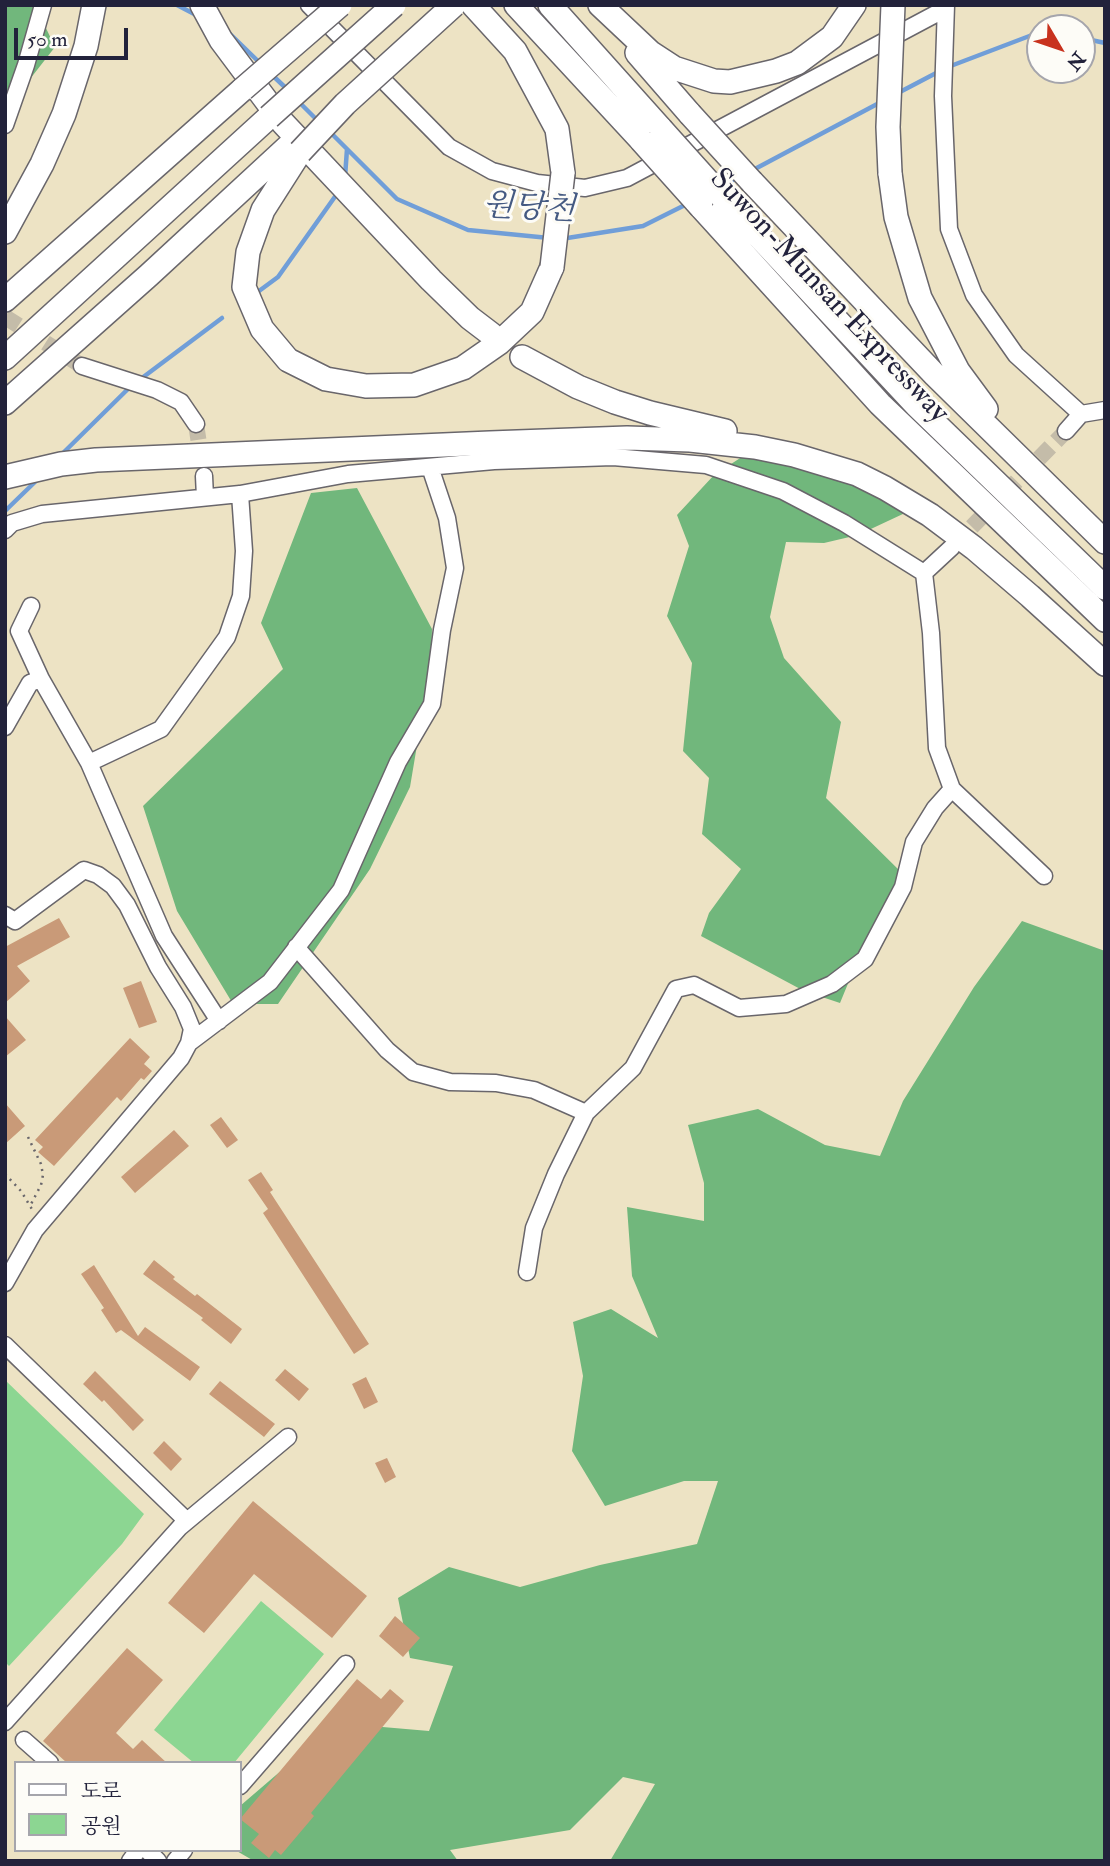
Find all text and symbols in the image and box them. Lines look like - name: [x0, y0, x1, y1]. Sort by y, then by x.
- scale bar: [18, 14, 131, 58]
- north arrow: [1026, 14, 1096, 84]
- text: 50 m: [27, 26, 68, 53]
- text: N: [1061, 47, 1090, 75]
- street label: Suwon-Munsan Expressway: [701, 162, 955, 432]
- water label: 원당천: [482, 188, 576, 232]
- legend: [14, 1761, 242, 1852]
- text: 도로: [81, 1778, 122, 1805]
- text: 공원: [81, 1813, 122, 1840]

